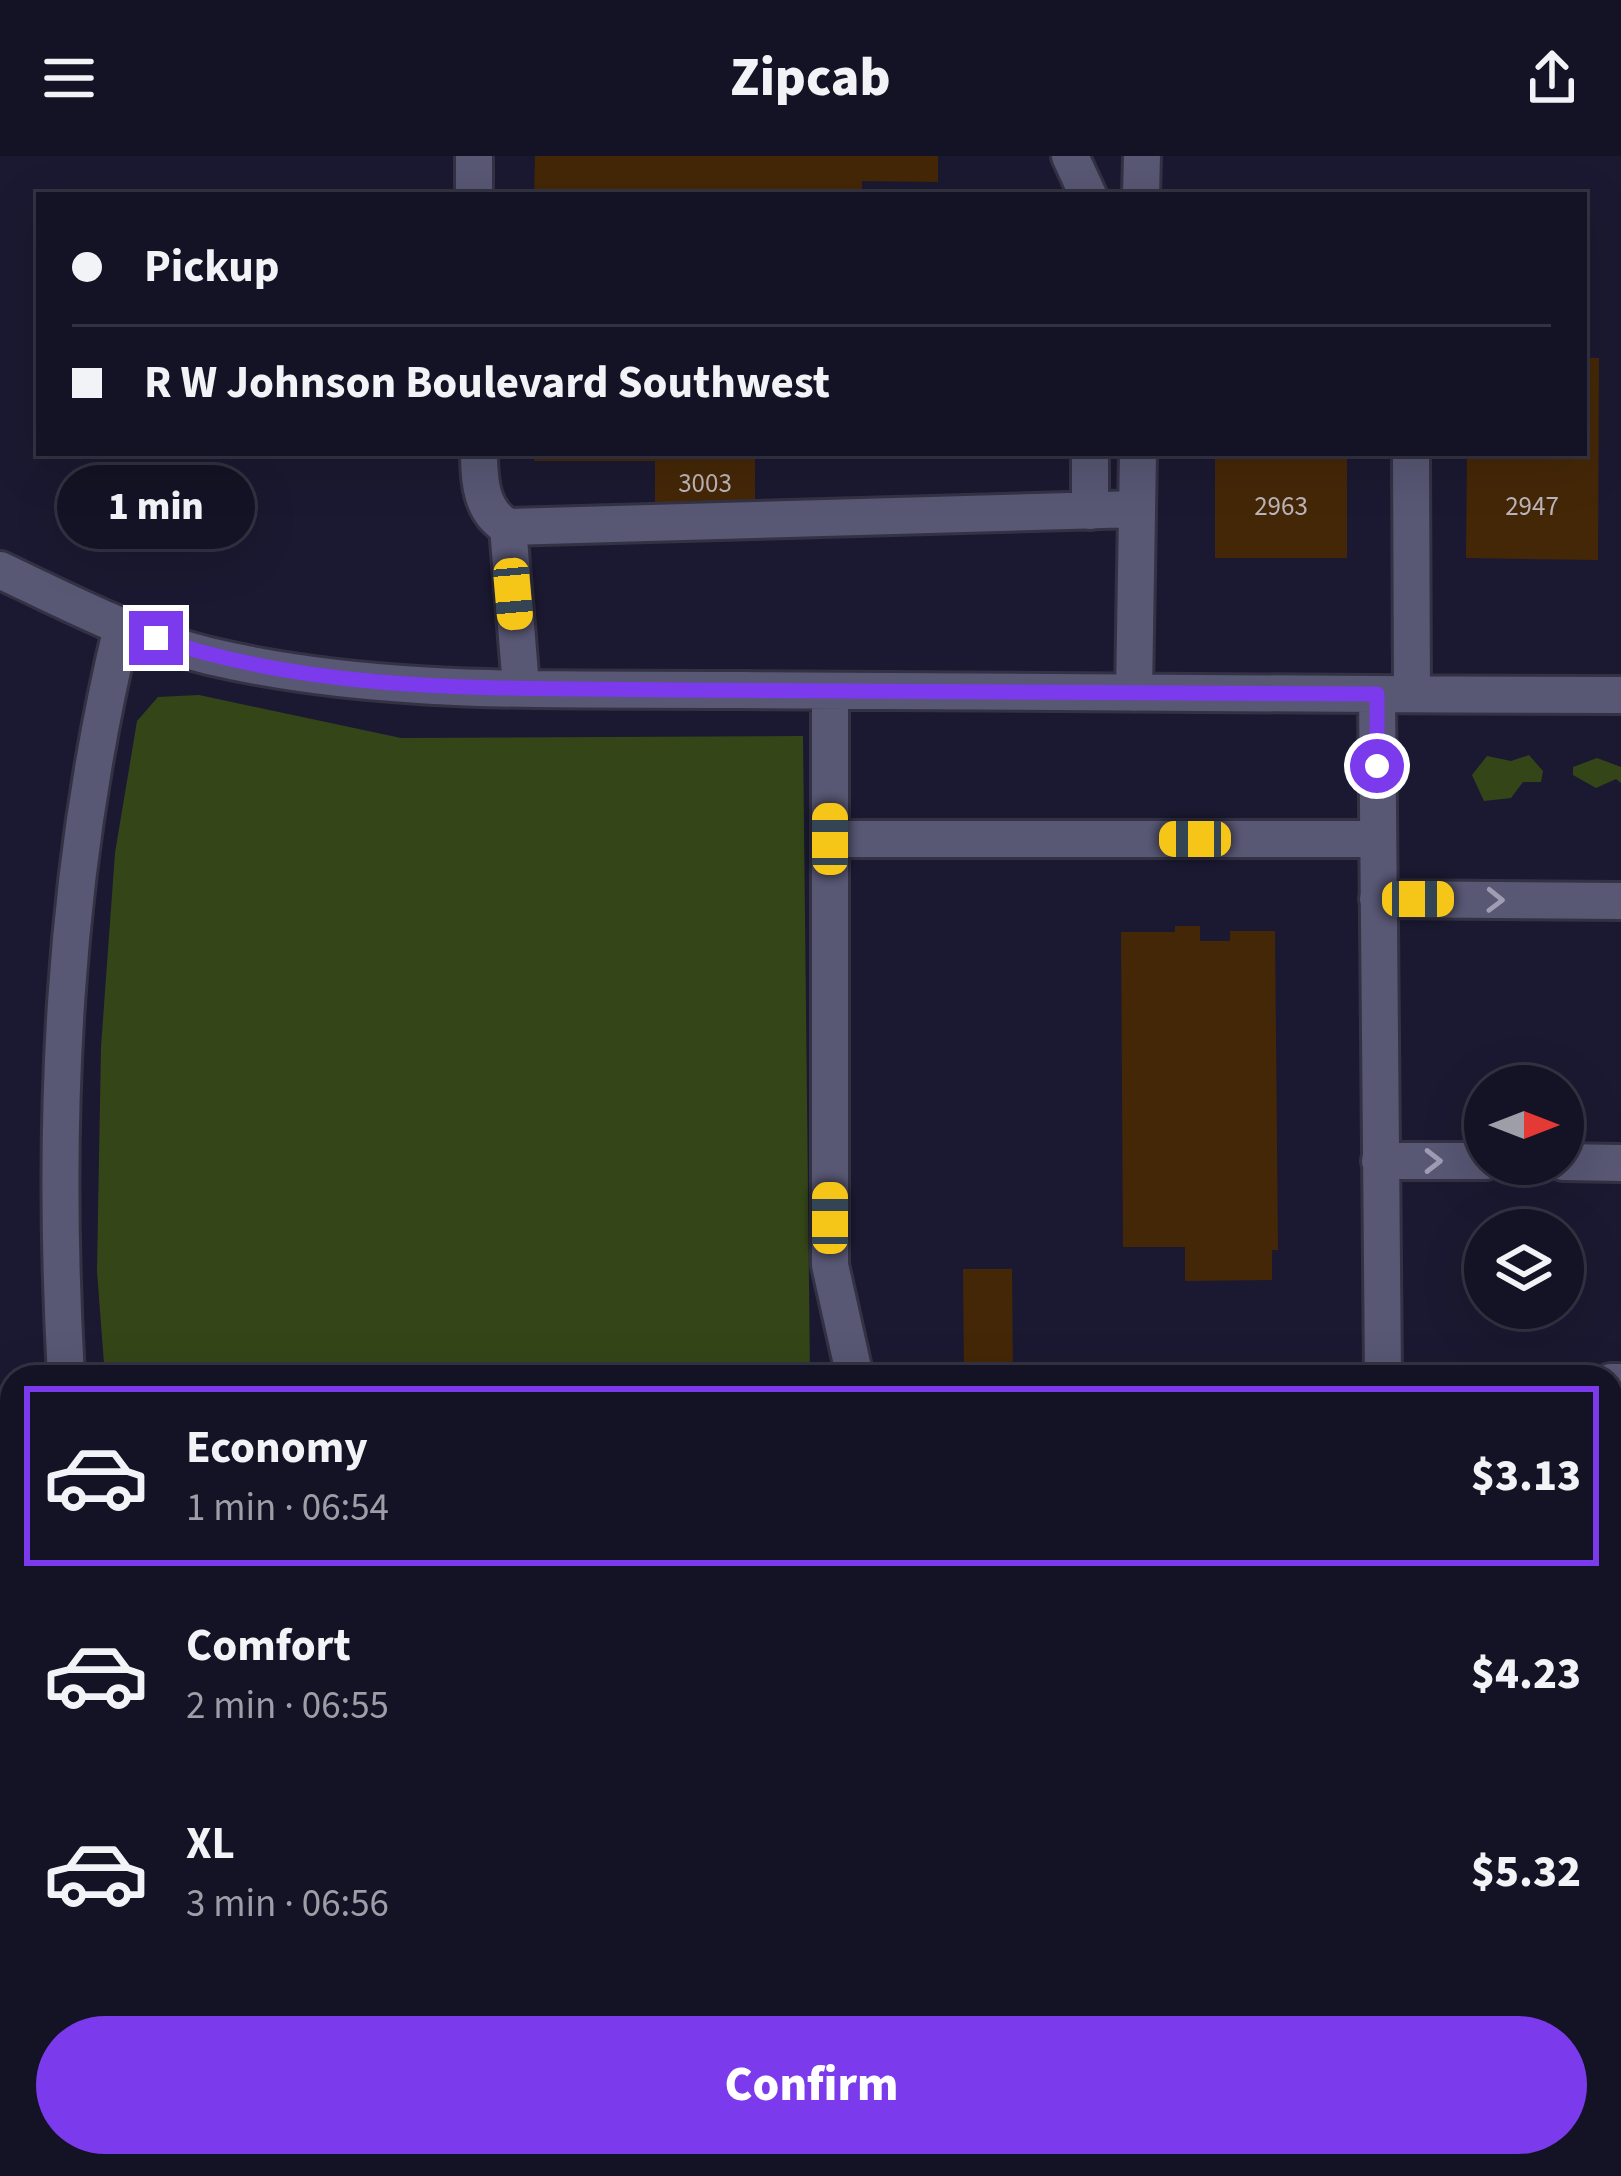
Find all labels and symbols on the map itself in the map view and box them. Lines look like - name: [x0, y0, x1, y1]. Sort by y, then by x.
- callout: 1 min: [57, 464, 255, 548]
- house number: 3003: [678, 464, 732, 503]
- house number: 2963: [1254, 487, 1308, 526]
- house number: 2947: [1505, 487, 1559, 526]
- car: [492, 557, 534, 631]
- route end: [129, 611, 183, 665]
- route start: [1350, 739, 1404, 793]
- car: [812, 803, 848, 875]
- car: [1159, 821, 1231, 857]
- car: [1382, 881, 1454, 917]
- one-way arrow: [1487, 887, 1505, 913]
- north arrow: [1464, 1065, 1584, 1185]
- one-way arrow: [1425, 1148, 1443, 1174]
- car: [812, 1182, 848, 1254]

